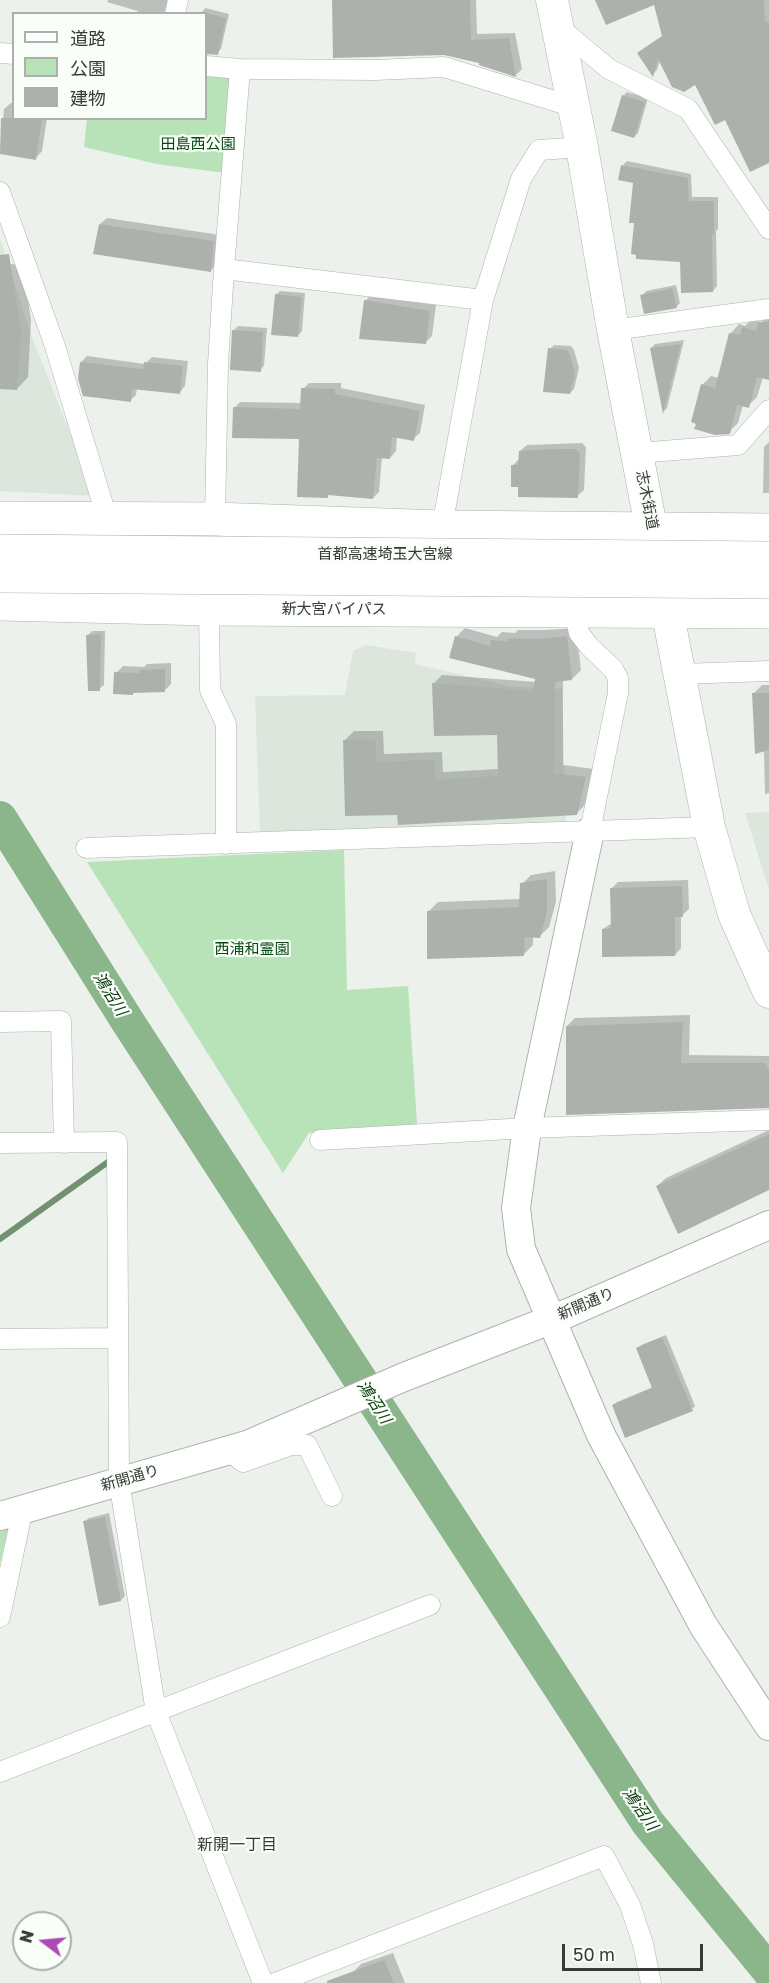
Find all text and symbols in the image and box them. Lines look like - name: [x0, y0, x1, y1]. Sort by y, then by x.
- legend: [12, 12, 207, 120]
- text: 道路: [70, 27, 106, 49]
- text: 公園: [70, 57, 106, 79]
- text: 建物: [70, 87, 106, 109]
- park label: 田島西公園: [161, 135, 235, 153]
- street label: 志木街道: [632, 469, 662, 531]
- street label: 首都高速埼玉大宮線: [318, 545, 452, 563]
- street label: 新大宮バイパス: [282, 600, 386, 618]
- park label: 西浦和霊園: [215, 940, 289, 958]
- water label: 鴻沼川: [89, 969, 131, 1019]
- street label: 新開通り: [555, 1284, 617, 1324]
- water label: 鴻沼川: [353, 1377, 395, 1427]
- street label: 新開通り: [99, 1461, 161, 1495]
- water label: 鴻沼川: [618, 1784, 662, 1834]
- district label: 新開一丁目: [197, 1835, 277, 1855]
- north arrow: [12, 1911, 72, 1971]
- text: N: [15, 1928, 38, 1945]
- scale bar: [565, 1932, 706, 1970]
- text: 50 m: [573, 1943, 615, 1965]

